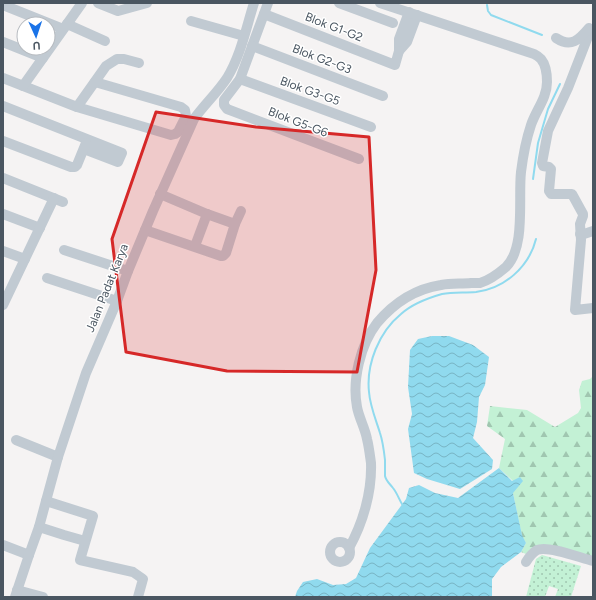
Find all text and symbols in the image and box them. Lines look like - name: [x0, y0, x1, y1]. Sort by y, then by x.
- street label: Blok G1-G2: [303, 10, 365, 44]
- north arrow: [16, 16, 56, 56]
- text: U: [32, 39, 41, 52]
- street label: Blok G2-G3: [290, 41, 354, 77]
- street label: Blok G3-G5: [278, 74, 342, 108]
- street label: Blok G5-G6: [266, 104, 330, 140]
- street label: Jalan Padat Karya: [83, 242, 131, 334]

